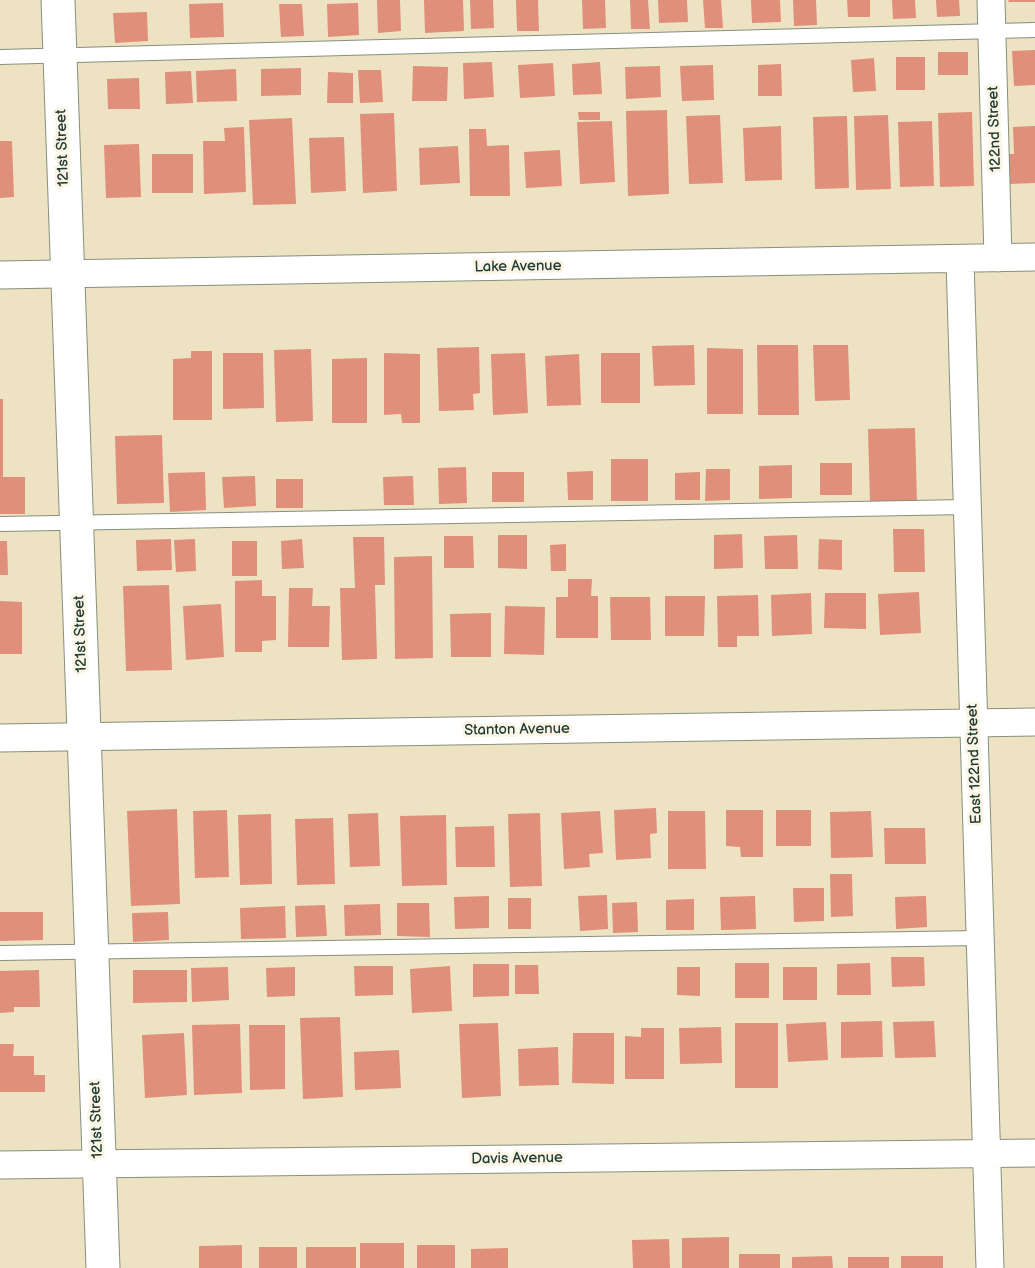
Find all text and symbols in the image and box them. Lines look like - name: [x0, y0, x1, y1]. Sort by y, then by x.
- street label: 122nd Street: [985, 86, 1005, 172]
- street label: 121st Street: [53, 109, 73, 187]
- street label: Lake Avenue: [474, 257, 562, 277]
- street label: 121st Street: [71, 595, 91, 673]
- street label: East 122nd Street: [964, 704, 986, 824]
- street label: Stanton Avenue: [464, 720, 570, 740]
- street label: 121st Street: [87, 1081, 107, 1159]
- street label: Davis Avenue: [471, 1149, 563, 1169]

